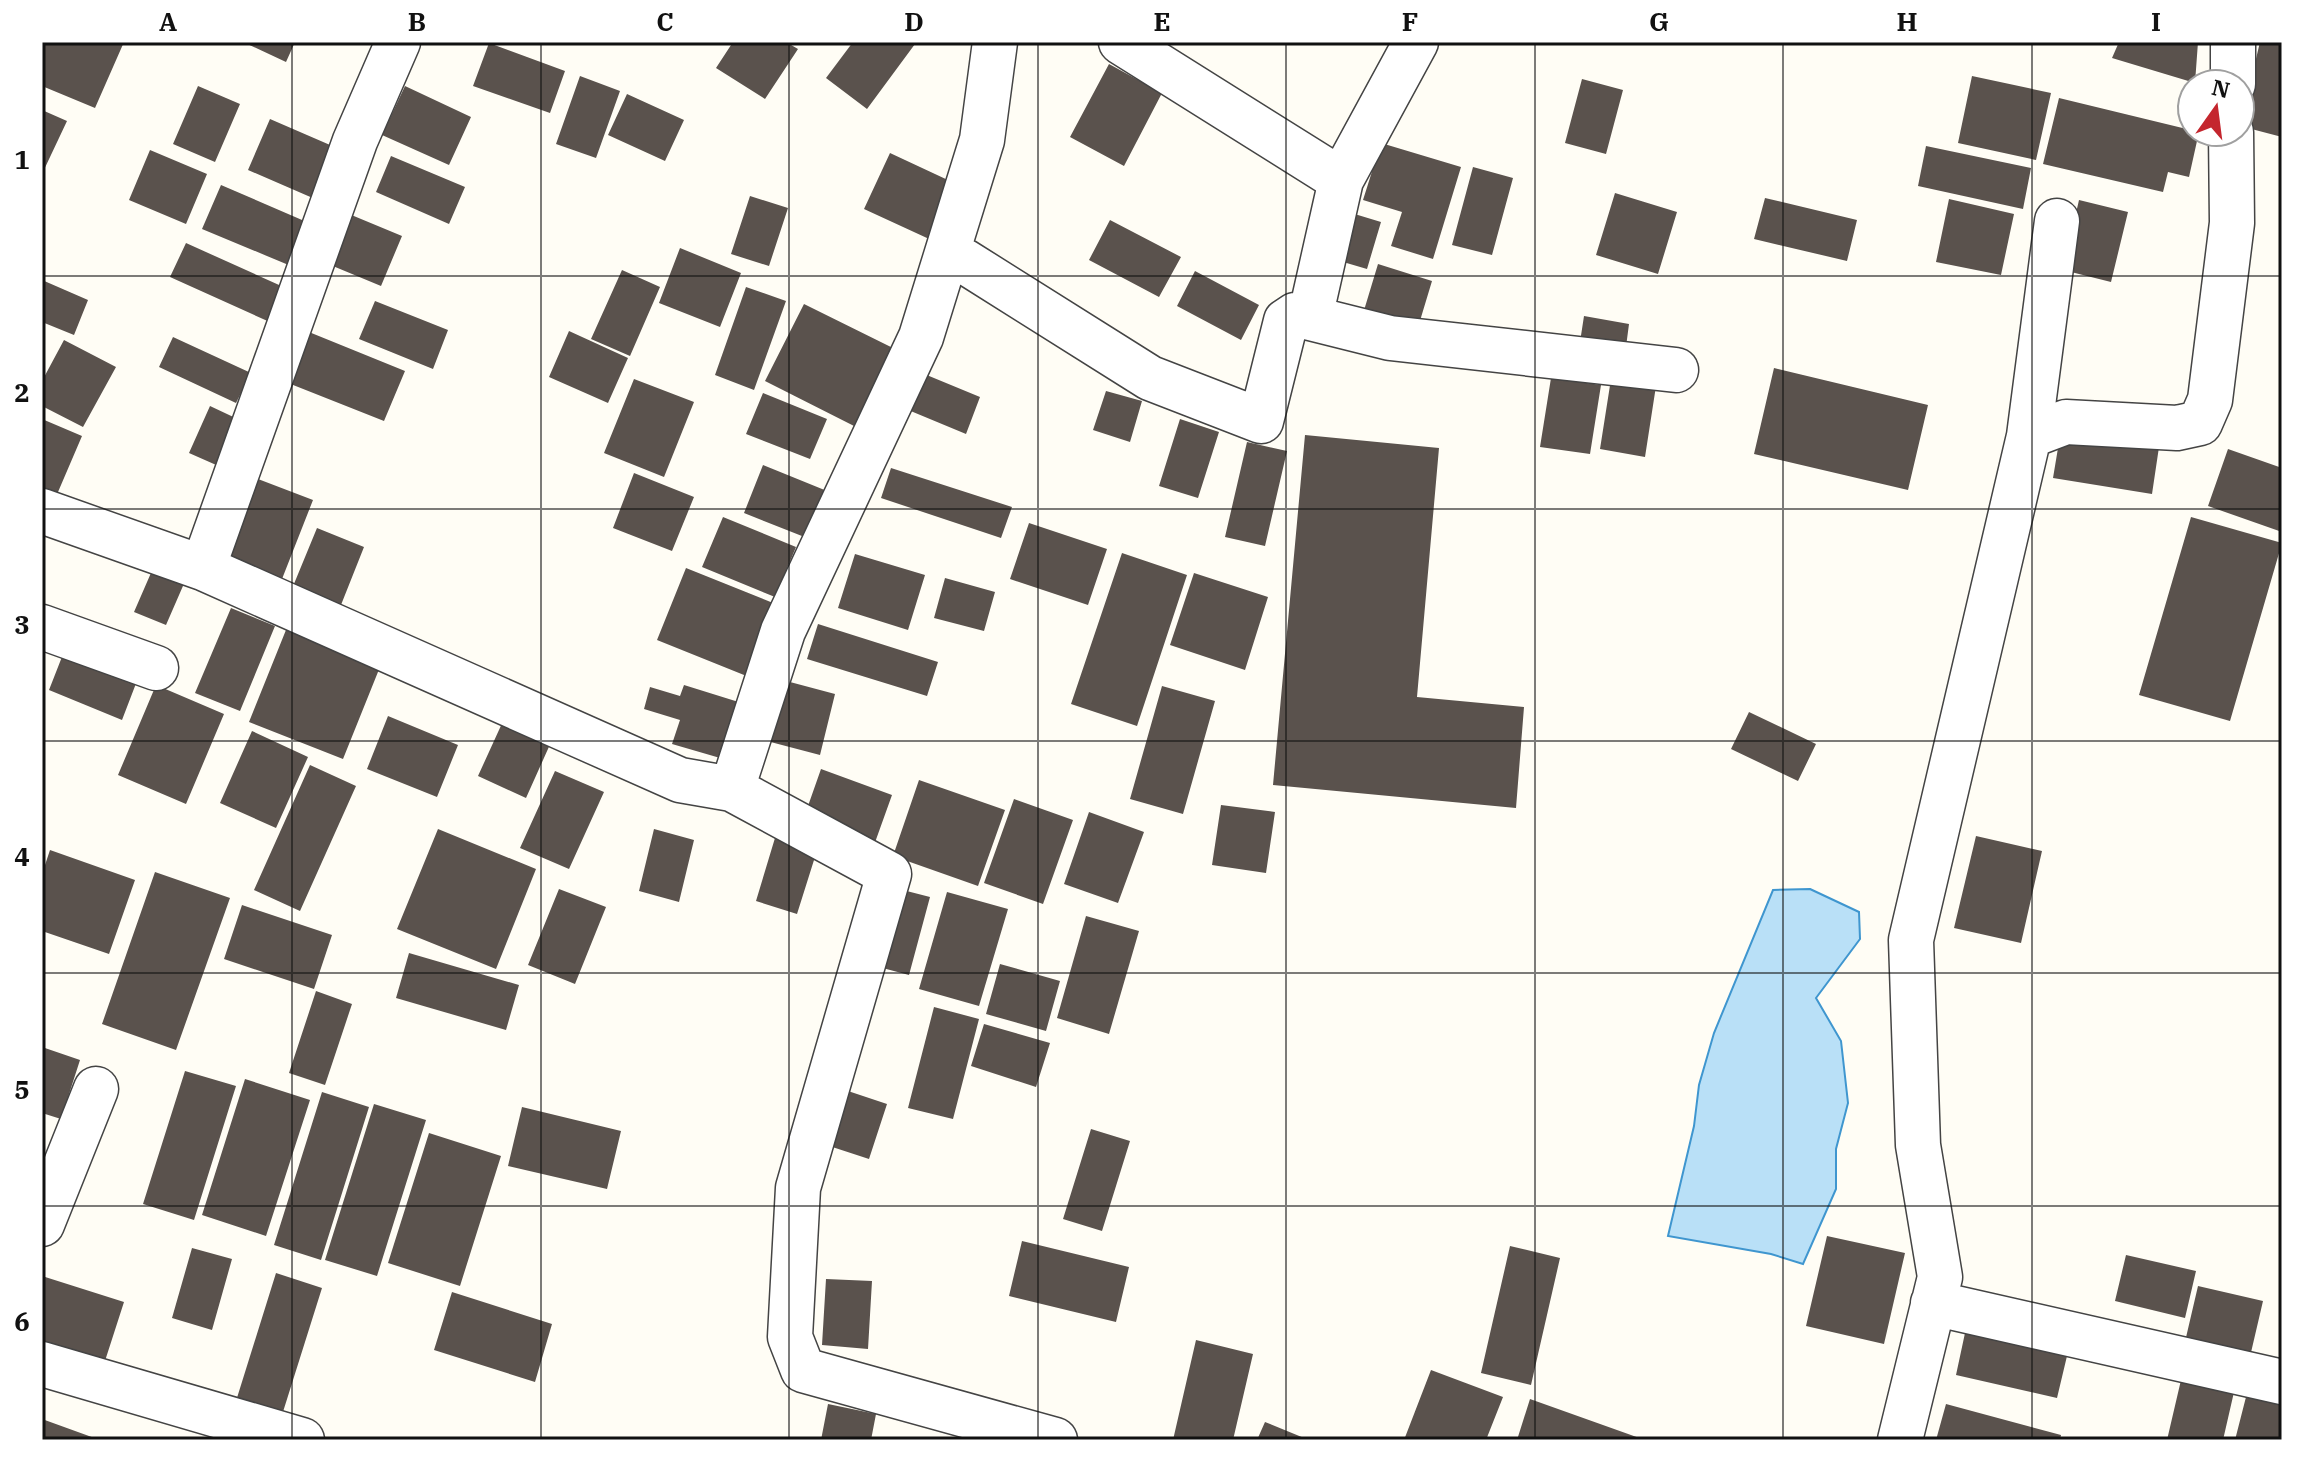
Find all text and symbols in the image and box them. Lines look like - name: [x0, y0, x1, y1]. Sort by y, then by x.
- text: A: [159, 4, 177, 38]
- text: B: [408, 4, 426, 38]
- text: C: [656, 4, 674, 38]
- text: D: [904, 4, 924, 38]
- text: E: [1153, 4, 1171, 38]
- text: F: [1402, 4, 1418, 38]
- text: G: [1649, 4, 1669, 38]
- text: H: [1896, 4, 1918, 38]
- text: I: [2151, 4, 2161, 38]
- north arrow: [2176, 68, 2256, 148]
- text: N: [2209, 72, 2233, 104]
- text: 1: [14, 142, 30, 176]
- text: 2: [14, 375, 30, 409]
- text: 3: [14, 607, 30, 641]
- text: 4: [14, 839, 30, 873]
- text: 5: [14, 1072, 30, 1106]
- text: 6: [14, 1304, 30, 1338]

